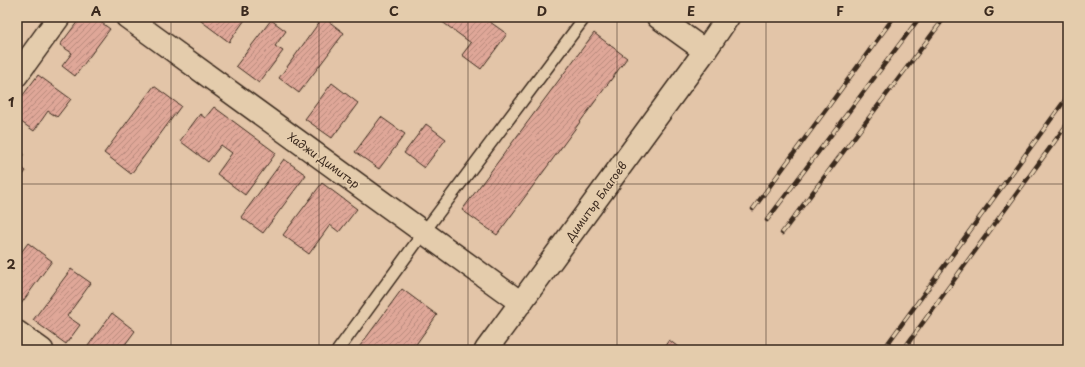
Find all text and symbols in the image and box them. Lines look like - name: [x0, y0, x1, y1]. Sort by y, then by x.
- text: A: [91, 1, 101, 20]
- text: B: [241, 1, 250, 20]
- text: C: [389, 1, 399, 20]
- text: D: [537, 1, 547, 20]
- text: E: [687, 1, 695, 20]
- text: F: [836, 1, 844, 20]
- text: G: [984, 1, 994, 20]
- text: 1: [8, 92, 14, 111]
- street label: Хаджи Димитър: [284, 128, 364, 192]
- street label: Димитър Благоев: [561, 157, 631, 245]
- text: 2: [6, 254, 16, 273]

